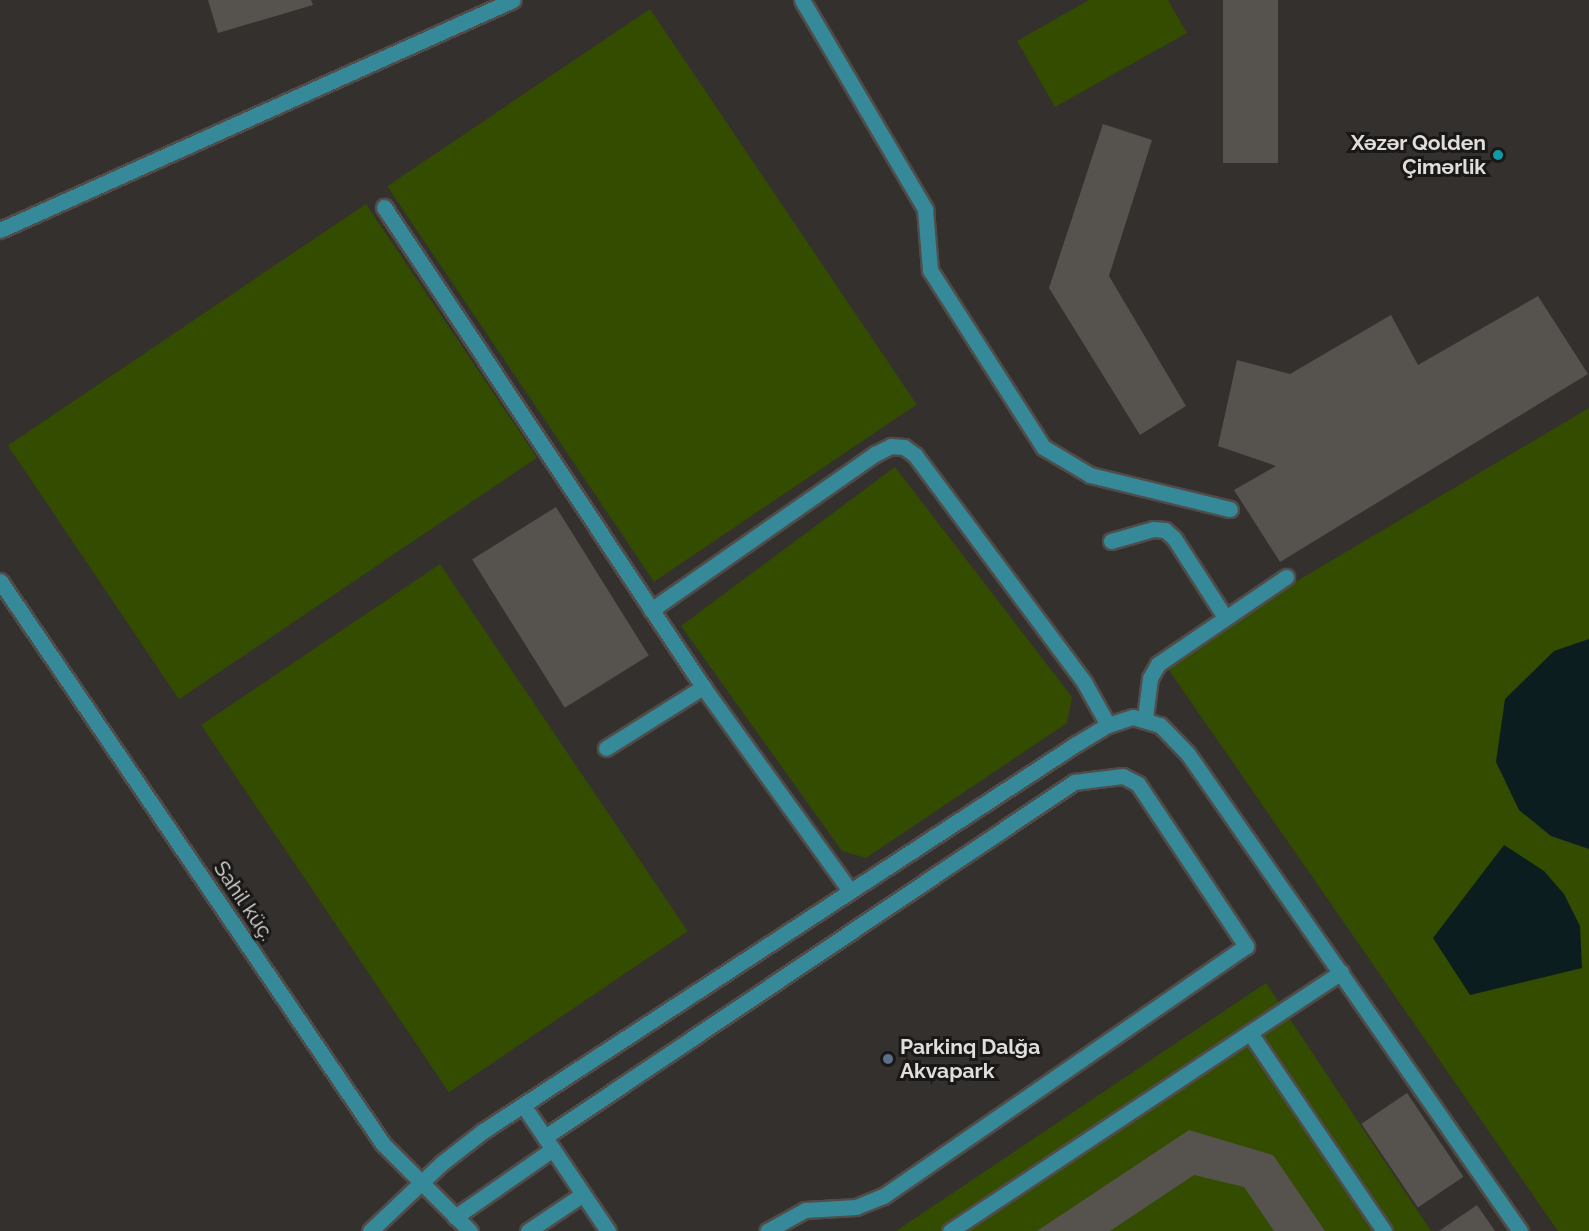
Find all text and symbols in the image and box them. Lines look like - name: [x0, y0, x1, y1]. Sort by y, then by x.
- place label: Xəzər Qolden Çimərlik: [1351, 130, 1486, 180]
- marker: Xəzər Qolden Çimərlik: [1491, 148, 1505, 162]
- street label: Sahil küç.: [208, 856, 280, 946]
- place label: Parkinq Dalğa Akvapark: [900, 1034, 1040, 1084]
- marker: Parkinq Dalğa Akvapark: [881, 1052, 895, 1066]

